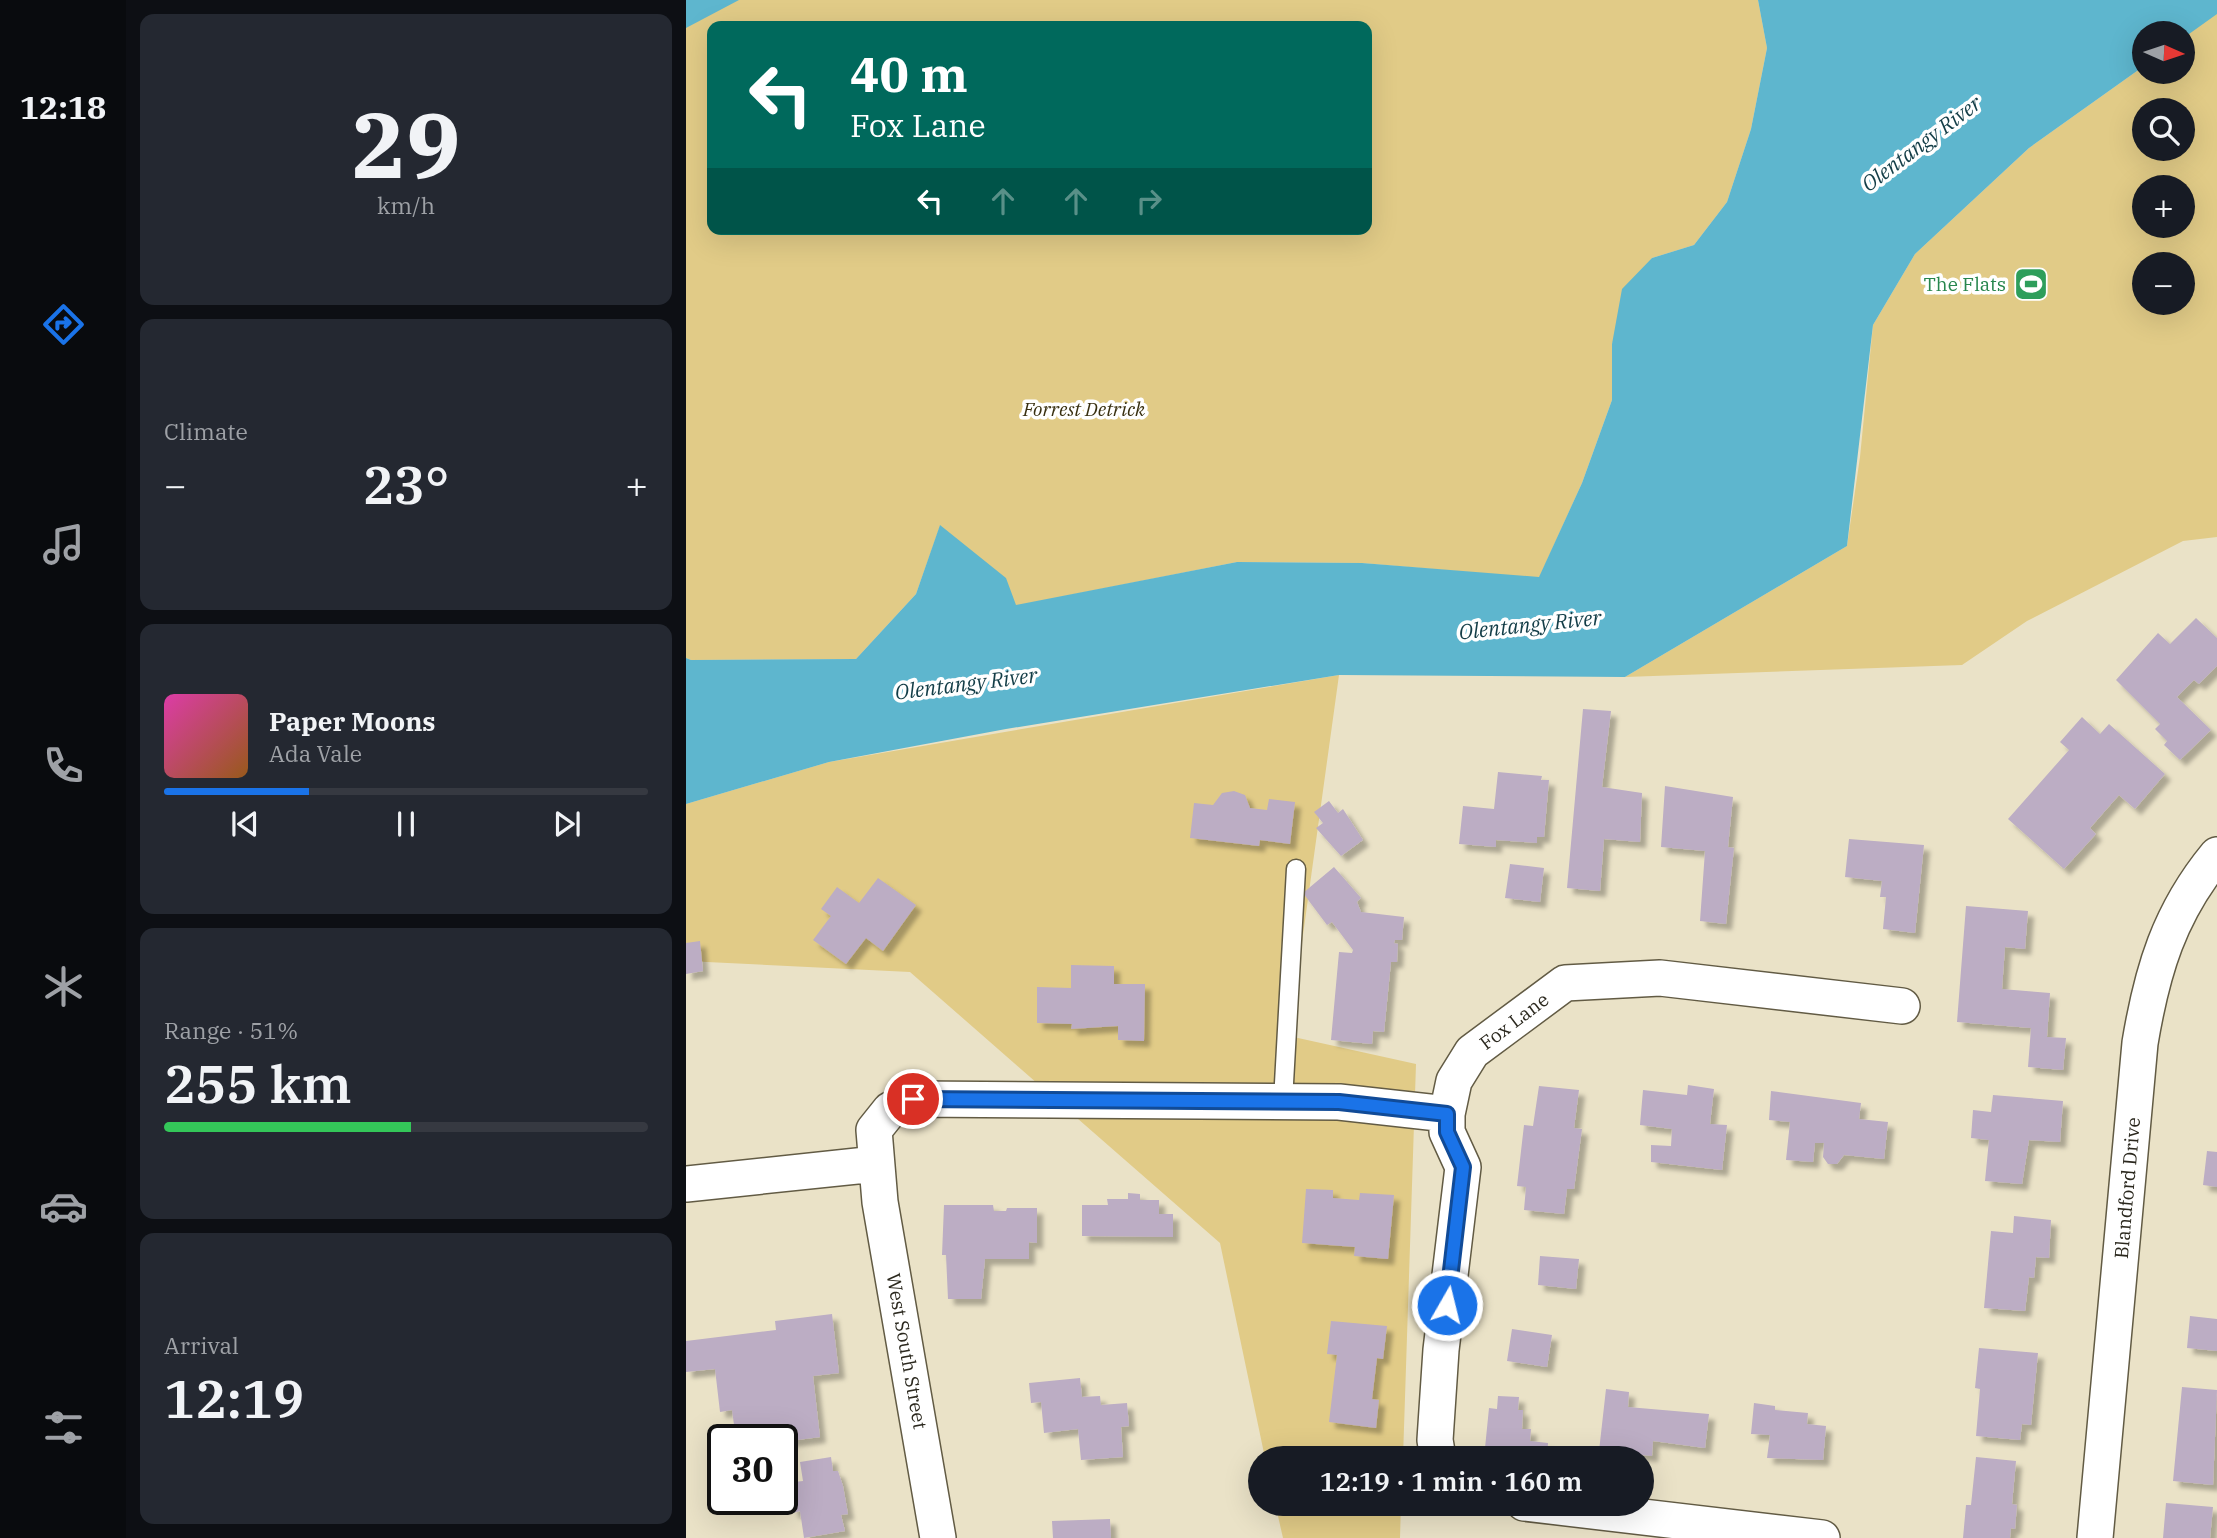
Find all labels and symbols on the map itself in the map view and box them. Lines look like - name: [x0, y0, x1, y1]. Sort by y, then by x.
- north arrow: [2132, 21, 2194, 84]
- water label: Olentangy River: [1855, 88, 1987, 197]
- sports icon: The Flats: [2012, 265, 2050, 303]
- place label: The Flats: [1923, 272, 2006, 296]
- park label: Forrest Detrick: [1022, 397, 1146, 421]
- water label: Olentangy River: [1457, 602, 1604, 645]
- water label: Olentangy River: [893, 660, 1040, 706]
- street label: Fox Lane: [1475, 987, 1553, 1055]
- pin: [883, 1069, 943, 1129]
- street label: Blandford Drive: [2109, 1116, 2145, 1260]
- position arrow: [1410, 1268, 1484, 1342]
- street label: West South Street: [881, 1271, 933, 1431]
- speed limit sign: 30: [707, 1424, 798, 1515]

